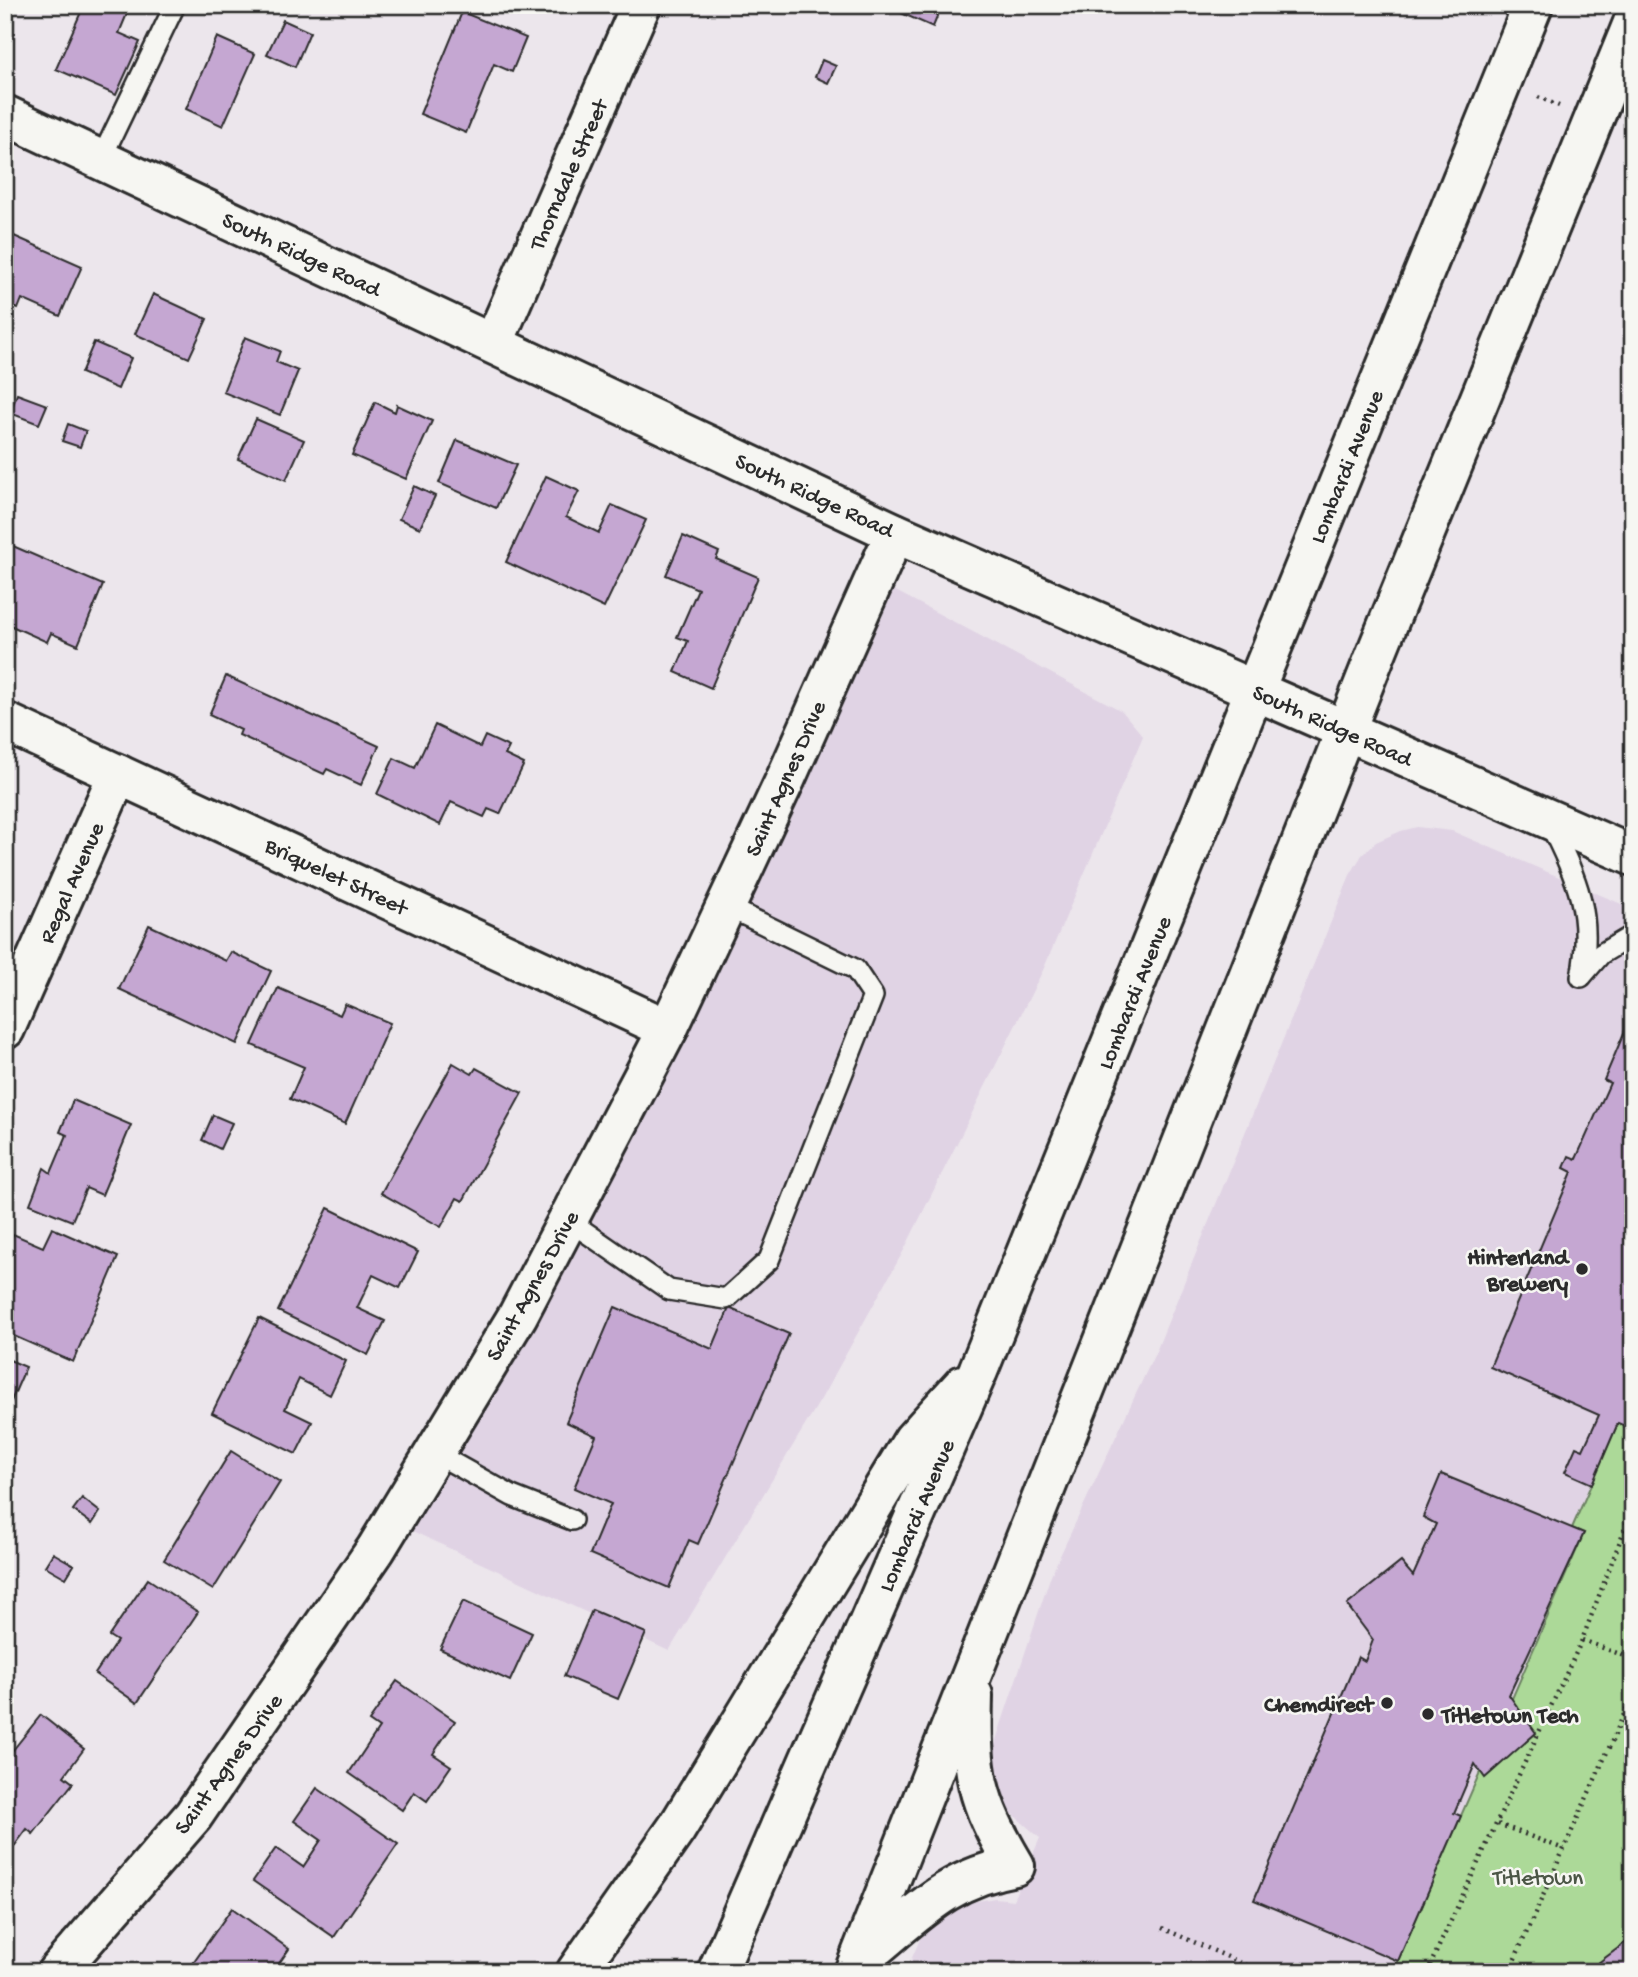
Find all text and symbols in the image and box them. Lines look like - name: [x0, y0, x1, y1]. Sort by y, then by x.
- street label: Thorndale Street: [524, 94, 616, 257]
- street label: South Ridge Road: [217, 208, 385, 305]
- street label: Lombardi Avenue: [1305, 386, 1392, 548]
- street label: South Ridge Road: [730, 449, 898, 546]
- street label: South Ridge Road: [1248, 680, 1417, 775]
- street label: Saint Agnes Drive: [741, 696, 834, 862]
- street label: Regal Avenue: [35, 818, 112, 948]
- street label: Briquelet Street: [259, 833, 413, 924]
- street label: Lombardi Avenue: [1093, 912, 1180, 1074]
- street label: Saint Agnes Drive: [482, 1206, 587, 1367]
- place label: Hinterland Brewery: [1467, 1246, 1571, 1299]
- marker: Hinterland Brewery: [1574, 1261, 1590, 1277]
- street label: Lombardi Avenue: [874, 1435, 963, 1597]
- street label: Saint Agnes Drive: [170, 1688, 291, 1841]
- place label: Chemdirect: [1264, 1693, 1376, 1720]
- marker: Chemdirect: [1379, 1695, 1395, 1711]
- place label: Titletown Tech: [1440, 1704, 1579, 1731]
- marker: Titletown Tech: [1420, 1706, 1436, 1722]
- park label: Titletown: [1491, 1866, 1583, 1893]

